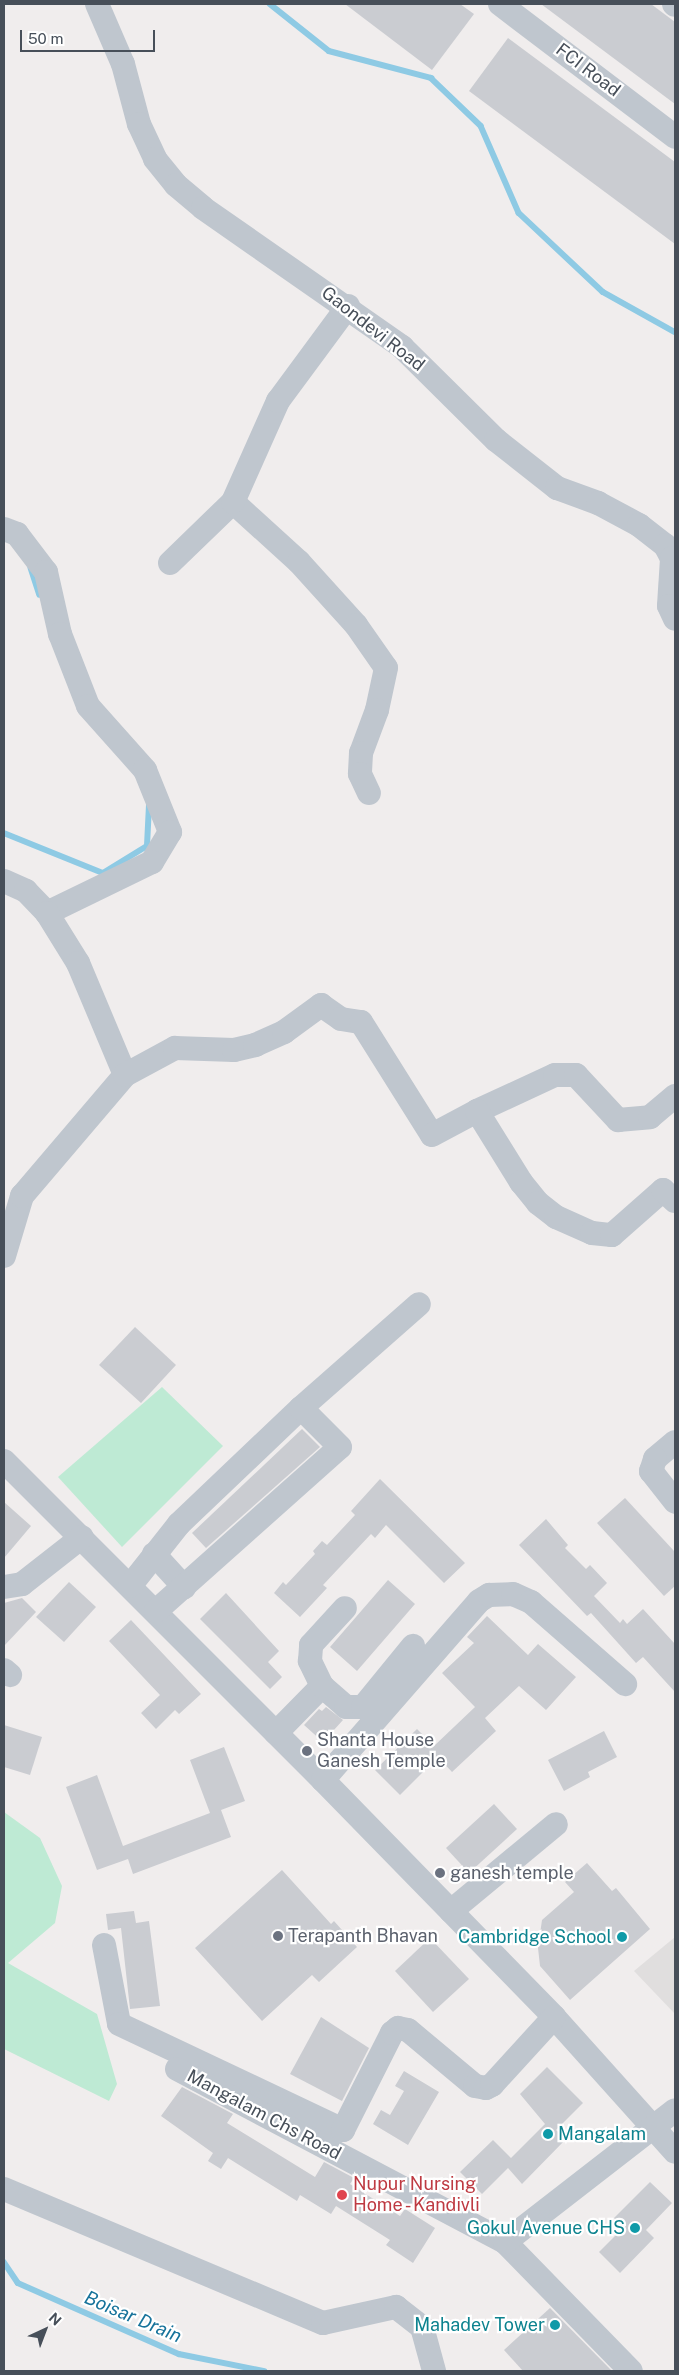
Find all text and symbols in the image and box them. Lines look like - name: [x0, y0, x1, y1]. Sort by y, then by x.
- scale bar: [22, 20, 158, 52]
- text: 50 m: [28, 30, 63, 47]
- street label: FCI Road: [551, 39, 625, 101]
- street label: Gaondevi Road: [317, 282, 429, 376]
- place label: Shanta House Ganesh Temple: [317, 1730, 446, 1772]
- marker: Shanta House Ganesh Temple: [301, 1745, 313, 1757]
- place label: ganesh temple: [450, 1862, 574, 1884]
- marker: ganesh temple: [434, 1867, 446, 1879]
- place label: Terapanth Bhavan: [288, 1925, 438, 1947]
- place label: Cambridge School: [458, 1926, 612, 1948]
- marker: Terapanth Bhavan: [272, 1930, 284, 1942]
- marker: Cambridge School: [616, 1931, 628, 1943]
- street label: Mangalam Chs Road: [183, 2065, 345, 2165]
- place label: Mangalam: [558, 2123, 646, 2145]
- marker: Mangalam: [542, 2128, 554, 2140]
- place label: Nupur Nursing Home - Kandivli: [353, 2174, 485, 2216]
- marker: Nupur Nursing Home - Kandivli: [335, 2188, 349, 2202]
- place label: Gokul Avenue CHS: [467, 2217, 625, 2239]
- marker: Gokul Avenue CHS: [629, 2222, 641, 2234]
- water label: Boisar Drain: [81, 2286, 185, 2348]
- north arrow: [20, 2305, 70, 2355]
- text: N: [46, 2309, 65, 2329]
- place label: Mahadev Tower: [414, 2314, 545, 2336]
- marker: Mahadev Tower: [549, 2319, 561, 2331]

